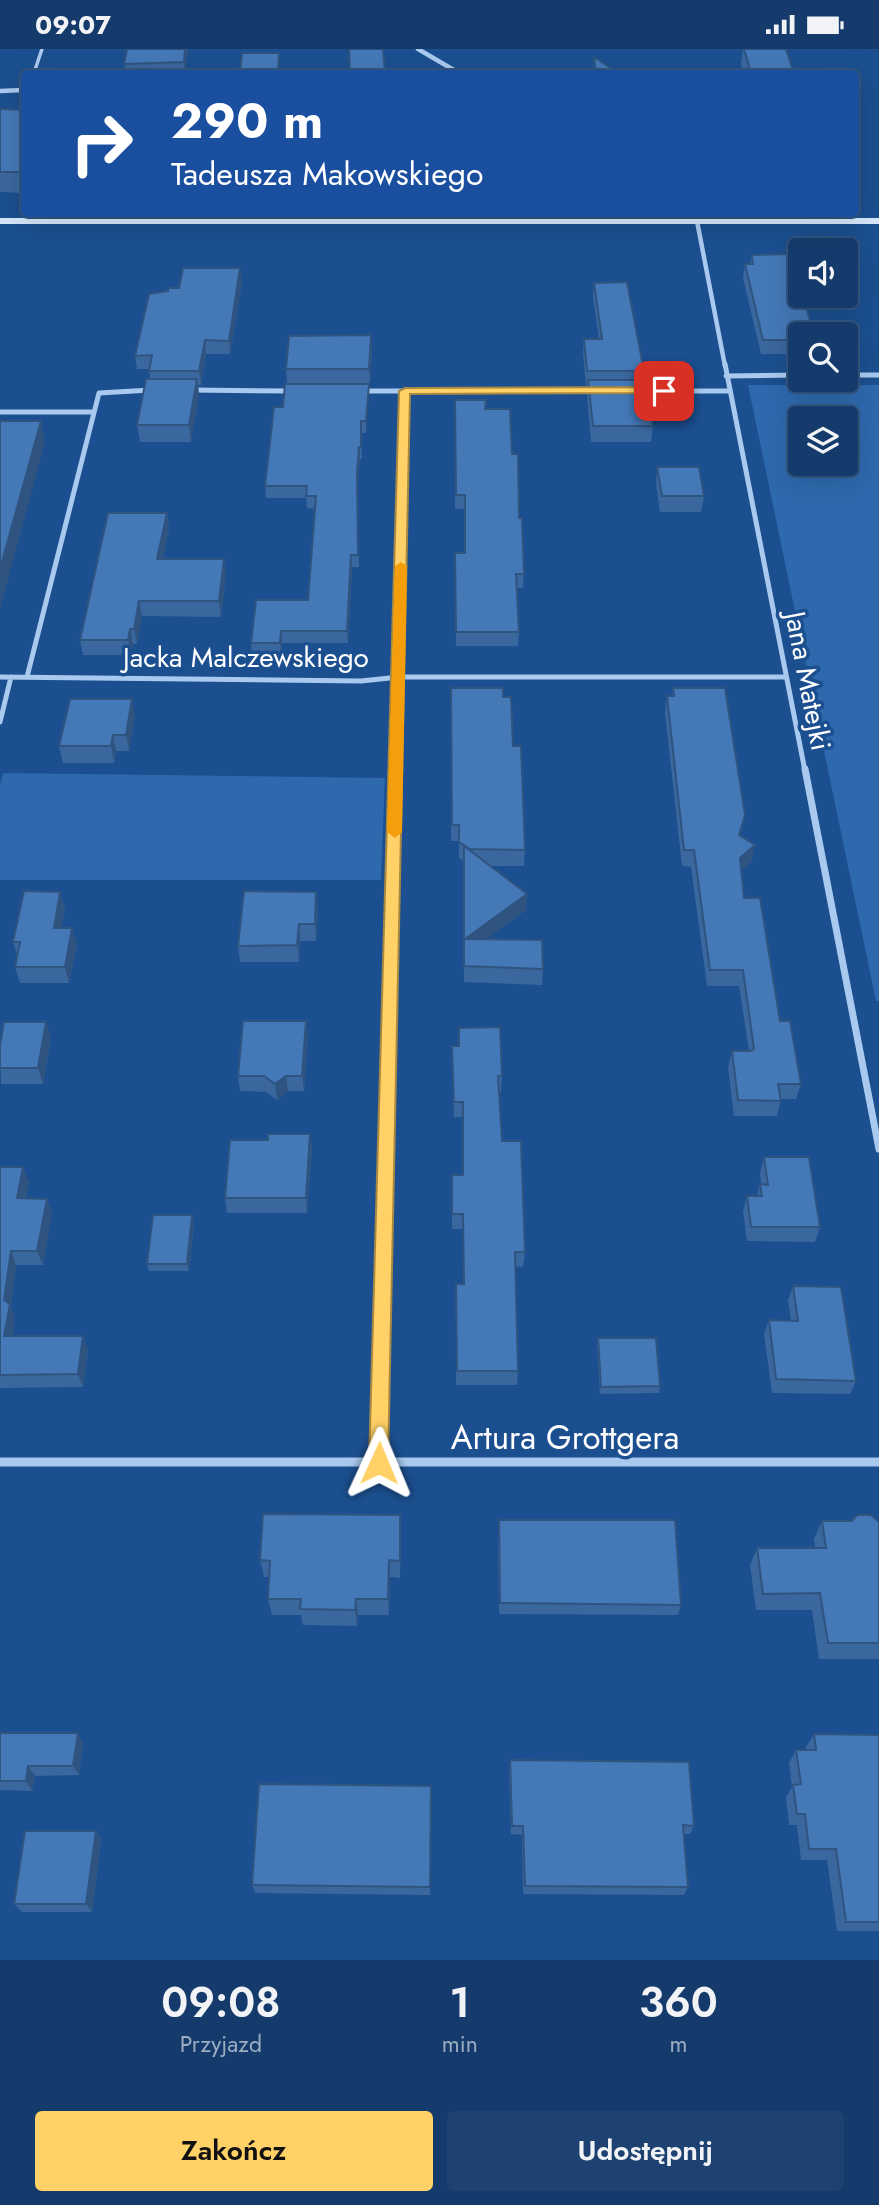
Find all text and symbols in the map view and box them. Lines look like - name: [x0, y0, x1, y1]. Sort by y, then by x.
- text: 09:07: [35, 6, 111, 44]
- text: 290 m: [171, 86, 323, 156]
- icon: right: [56, 98, 147, 189]
- text: Tadeusza Makowskiego: [171, 151, 483, 197]
- map controls: [788, 238, 858, 476]
- button: sound: [788, 238, 858, 308]
- button: search: [788, 322, 858, 392]
- pin: [634, 361, 694, 421]
- icon: arrive: [645, 372, 683, 410]
- button: layers: [788, 406, 858, 476]
- street label: Jana Matejki: [774, 604, 842, 754]
- street label: Jacka Malczewskiego: [119, 637, 369, 678]
- street label: Artura Grottgera: [451, 1414, 679, 1461]
- position arrow: [342, 1426, 416, 1500]
- text: 09:08: [161, 1972, 281, 2033]
- text: 1: [449, 1972, 470, 2033]
- text: 360: [639, 1972, 718, 2033]
- text: Przyjazd: [180, 2027, 262, 2061]
- text: min: [442, 2027, 478, 2061]
- text: m: [669, 2027, 687, 2061]
- button: Zakończ: [35, 2111, 433, 2191]
- button: Udostępnij: [447, 2111, 844, 2191]

